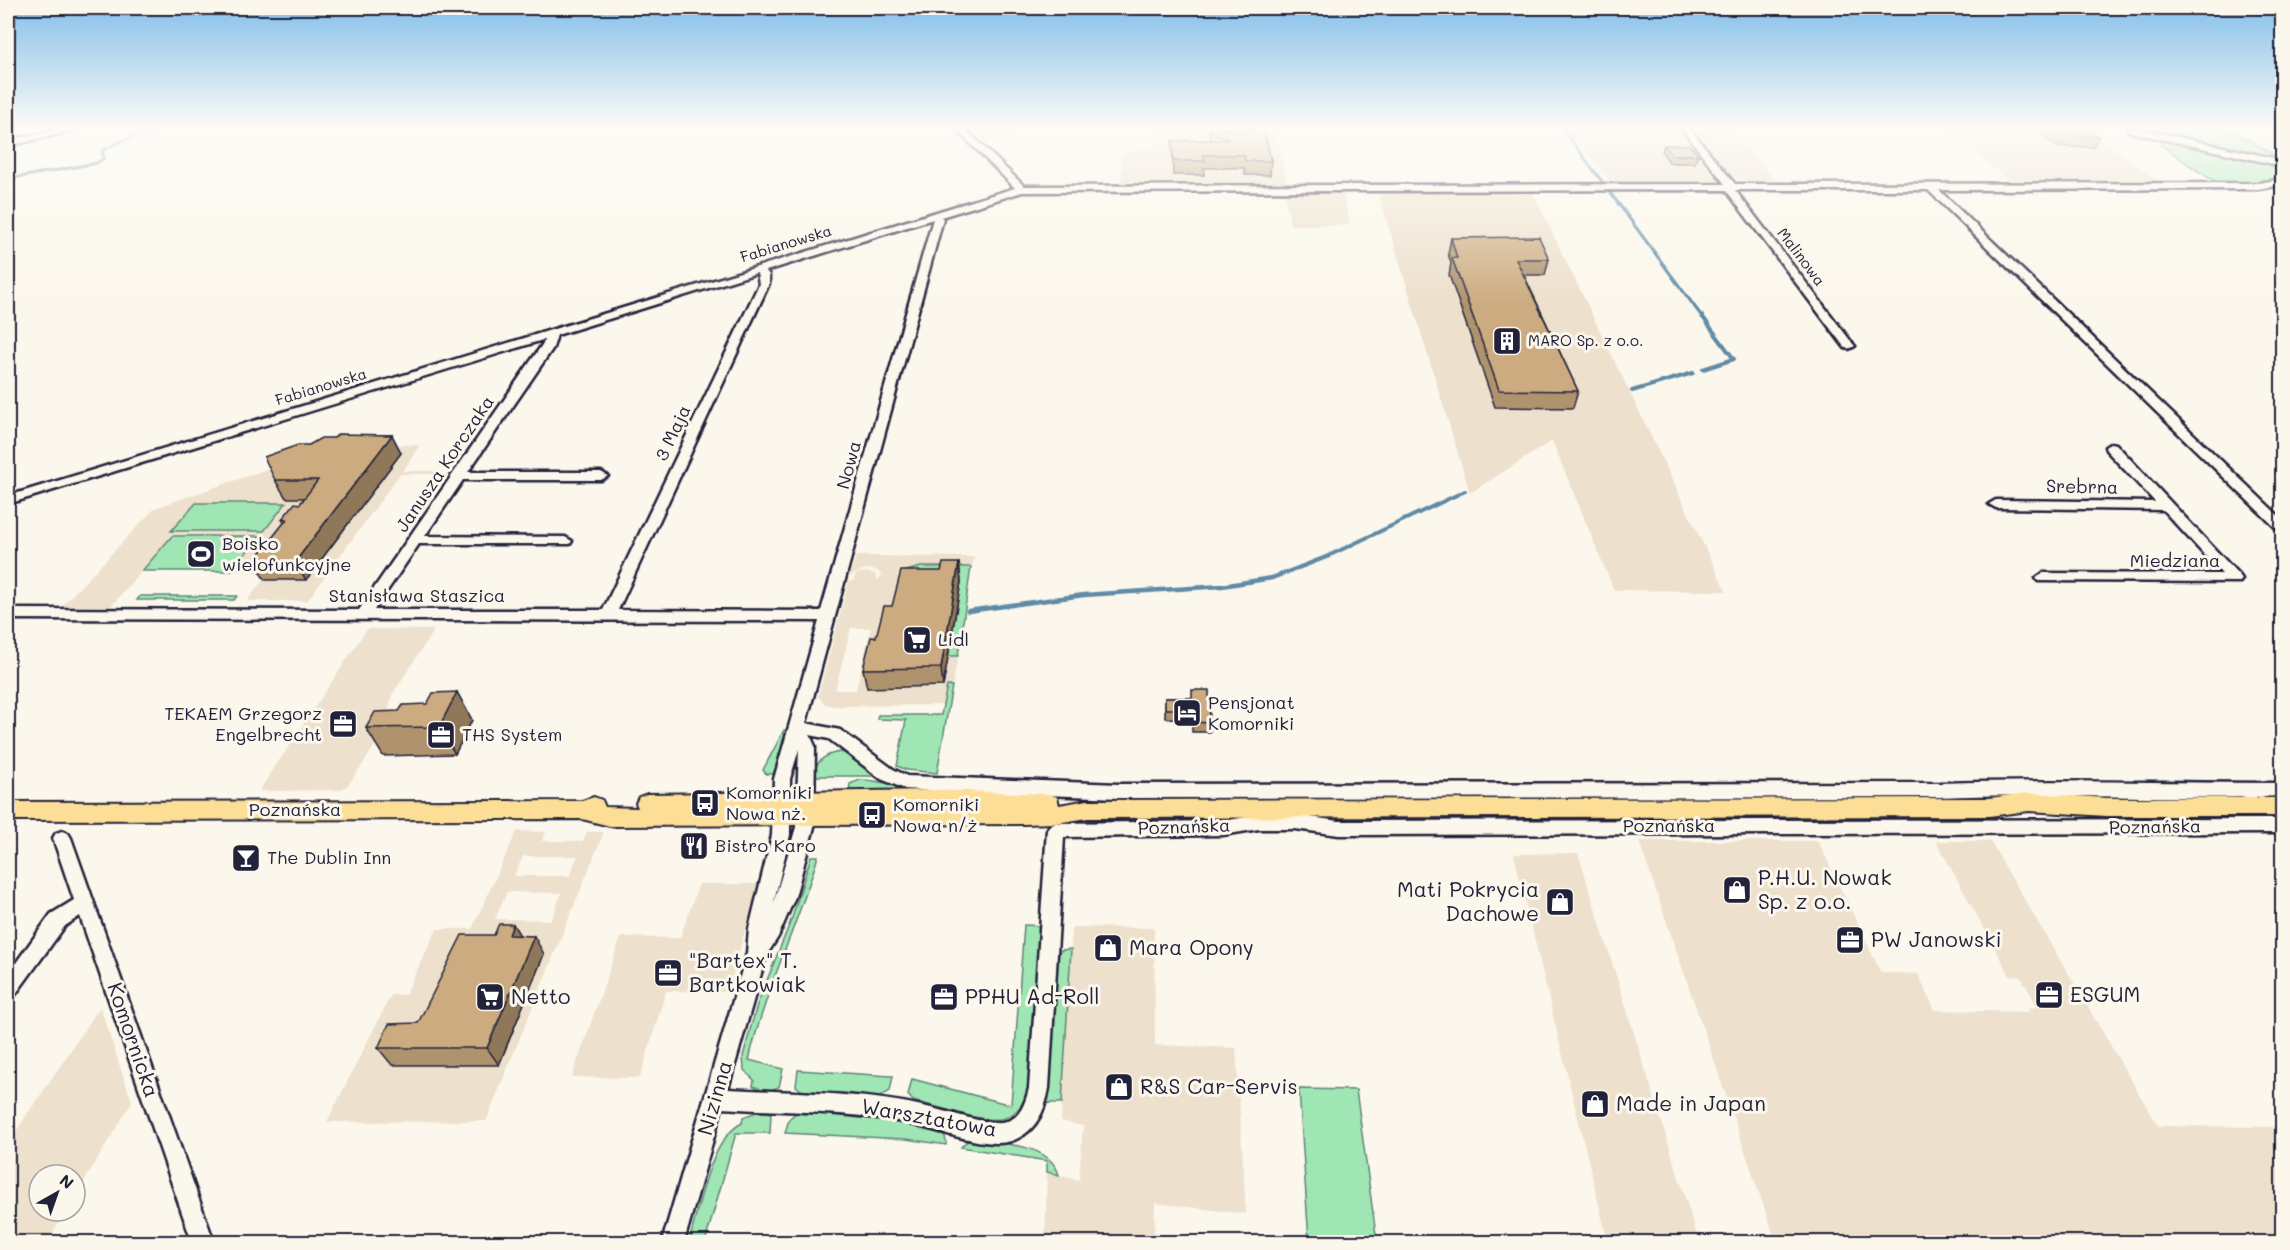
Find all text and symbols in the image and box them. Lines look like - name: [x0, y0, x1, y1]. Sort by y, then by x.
- street label: Fabianowska: [738, 220, 834, 266]
- street label: Malinowa: [1773, 223, 1830, 290]
- building icon: MARO Sp. z o.o.: [1491, 325, 1523, 357]
- place label: MARO Sp. z o.o.: [1528, 330, 1643, 350]
- street label: Fabianowska: [273, 363, 369, 409]
- street label: Janusza Korczaka: [390, 390, 499, 536]
- street label: 3 Maja: [649, 401, 695, 464]
- street label: Nowa: [830, 438, 866, 492]
- street label: Srebrna: [2046, 473, 2118, 499]
- place label: Boisko wielofunkcyjne: [222, 531, 351, 576]
- sports icon: Boisko wielofunkcyjne: [185, 538, 217, 570]
- street label: Miedziana: [2130, 548, 2220, 572]
- street label: Stanisława Staszica: [329, 583, 505, 607]
- supermarket icon: Lidl: [901, 624, 933, 656]
- place label: Lidl: [938, 627, 969, 651]
- place label: Pensjonat Komorniki: [1208, 690, 1295, 735]
- hotel icon: Pensjonat Komorniki: [1171, 697, 1203, 729]
- place label: TEKAEM Grzegorz Engelbrecht: [164, 701, 322, 746]
- office icon: TEKAEM Grzegorz Engelbrecht: [327, 708, 359, 740]
- office icon: THS System: [425, 719, 457, 751]
- place label: THS System: [462, 722, 562, 746]
- place label: Komorniki Nowa nż.: [726, 780, 812, 825]
- bus stop icon: Komorniki Nowa nż.: [689, 787, 721, 819]
- place label: Komorniki Nowa n/ż: [893, 792, 979, 837]
- street label: Poznańska: [249, 797, 341, 821]
- bus stop icon: Komorniki Nowa n/ż: [856, 799, 888, 831]
- street label: Poznańska: [1137, 812, 1231, 840]
- street label: Poznańska: [1623, 813, 1715, 837]
- street label: Poznańska: [2109, 813, 2201, 839]
- restaurant icon: Bistro Karo: [678, 830, 710, 862]
- place label: Bistro Karo: [715, 833, 816, 857]
- bar icon: The Dublin Inn: [230, 842, 262, 874]
- place label: The Dublin Inn: [267, 845, 391, 869]
- place label: P.H.U. Nowak Sp. z o.o.: [1758, 863, 1892, 914]
- shop icon: P.H.U. Nowak Sp. z o.o.: [1721, 874, 1753, 906]
- place label: Mati Pokrycia Dachowe: [1397, 875, 1539, 926]
- shop icon: Mati Pokrycia Dachowe: [1544, 886, 1576, 918]
- office icon: PW Janowski: [1834, 924, 1866, 956]
- place label: PW Janowski: [1871, 925, 2002, 952]
- shop icon: Mara Opony: [1092, 932, 1124, 964]
- place label: Mara Opony: [1129, 933, 1254, 960]
- place label: "Bartex" T. Bartkowiak: [689, 946, 805, 997]
- office icon: "Bartex" T. Bartkowiak: [652, 957, 684, 989]
- street label: Komornicka: [102, 979, 167, 1100]
- office icon: ESGUM: [2033, 979, 2065, 1011]
- place label: ESGUM: [2070, 980, 2140, 1007]
- supermarket icon: Netto: [474, 981, 506, 1013]
- office icon: PPHU Ad-Roll: [928, 981, 960, 1013]
- place label: Netto: [511, 982, 570, 1009]
- place label: PPHU Ad-Roll: [965, 982, 1100, 1009]
- street label: Nizinna: [690, 1057, 737, 1138]
- shop icon: R&S Car-Servis: [1103, 1071, 1135, 1103]
- place label: R&S Car-Servis: [1140, 1072, 1298, 1099]
- shop icon: Made in Japan: [1579, 1088, 1611, 1120]
- place label: Made in Japan: [1616, 1089, 1766, 1116]
- street label: Warsztatowa: [859, 1091, 999, 1142]
- north arrow: [27, 1163, 87, 1223]
- text: N: [56, 1169, 78, 1193]

